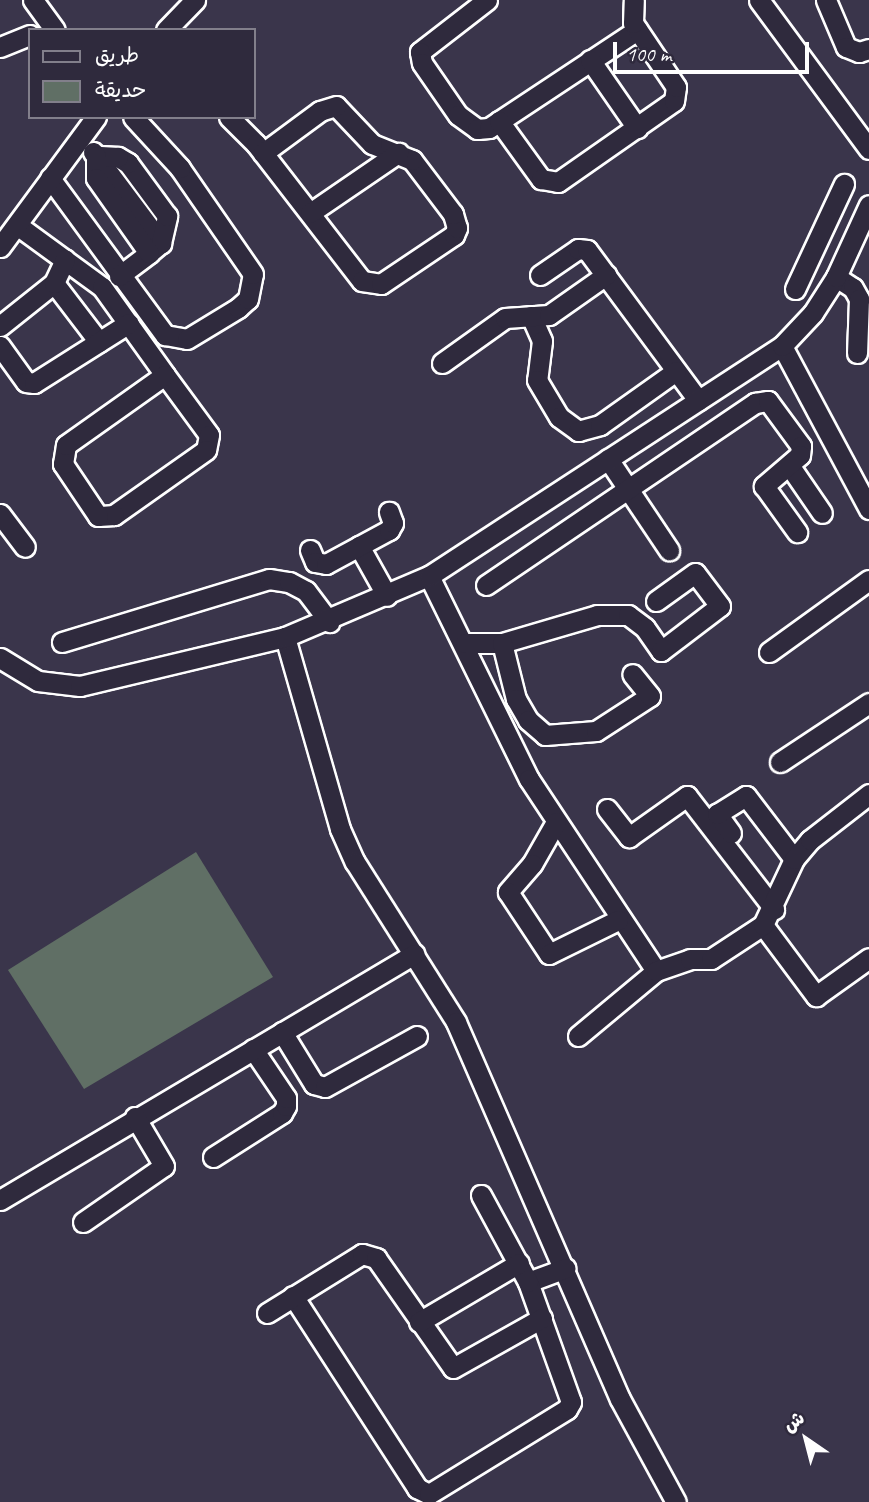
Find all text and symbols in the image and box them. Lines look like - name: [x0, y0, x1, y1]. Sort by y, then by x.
- legend: [28, 28, 256, 119]
- scale bar: [617, 28, 813, 72]
- text: 100 m: [626, 41, 671, 67]
- text: طريق: [95, 42, 139, 68]
- text: حديقة: [95, 77, 146, 103]
- north arrow: [771, 1404, 841, 1474]
- text: ش: [779, 1406, 809, 1438]

